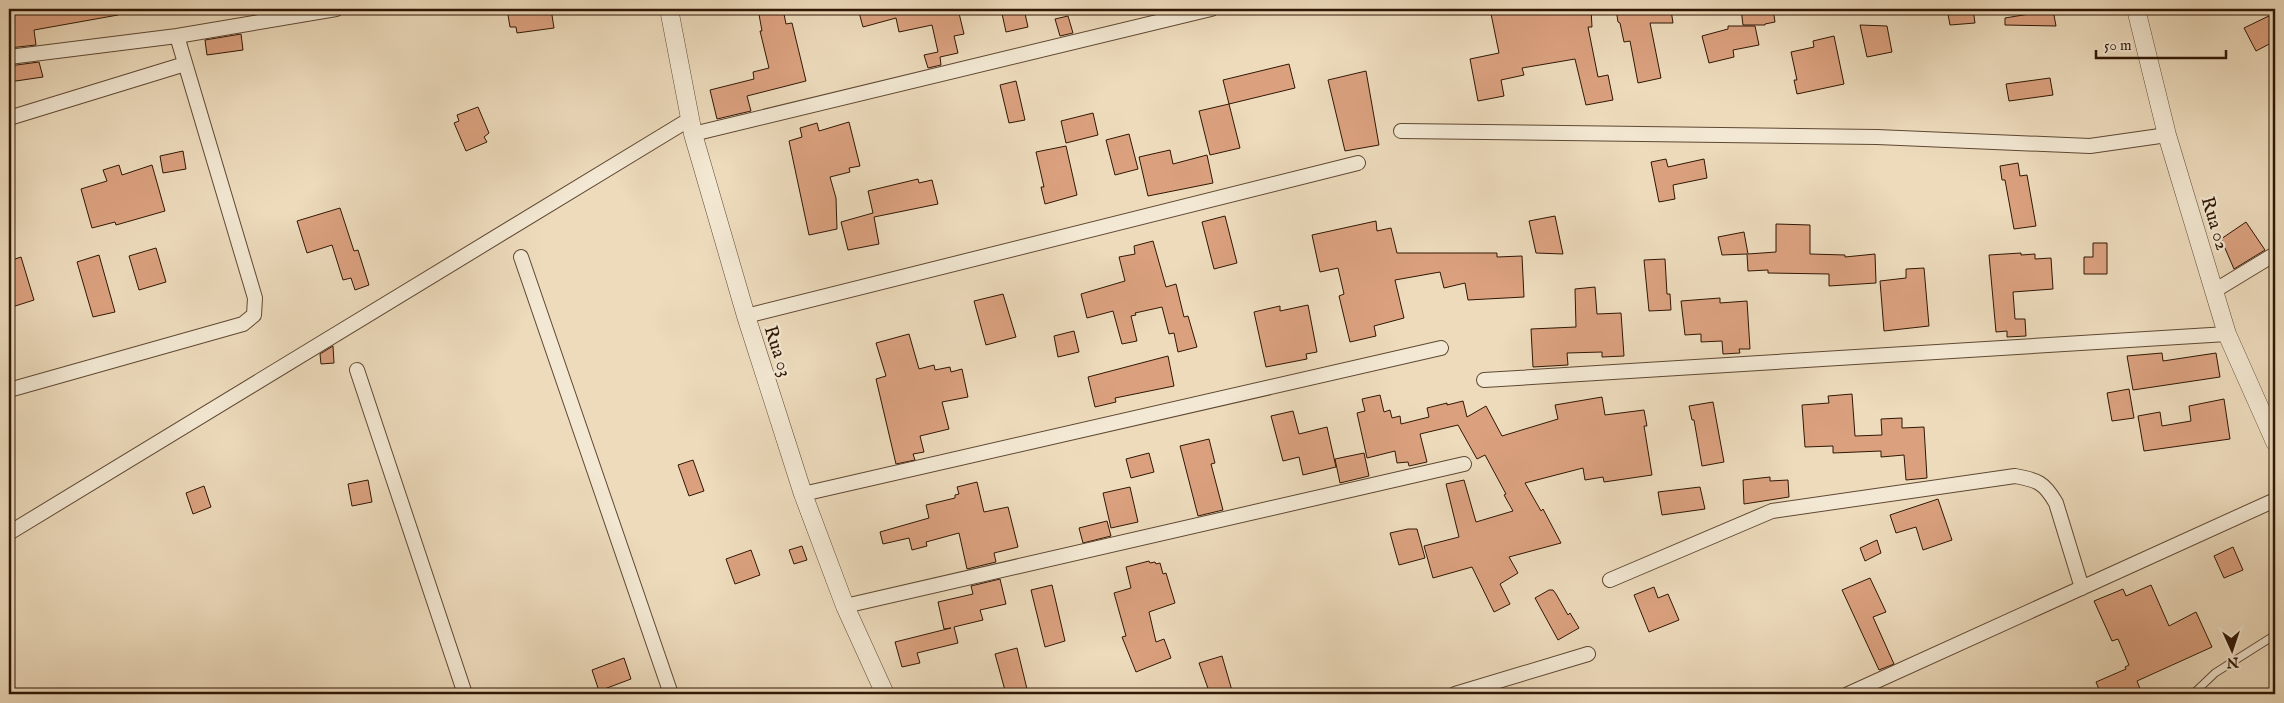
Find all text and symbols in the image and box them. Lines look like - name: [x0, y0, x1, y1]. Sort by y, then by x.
- scale bar: [2096, 28, 2226, 60]
- text: 50 m: [2104, 36, 2132, 55]
- street label: Rua 02: [2195, 194, 2234, 253]
- street label: Rua 03: [757, 323, 797, 381]
- north arrow: [2206, 626, 2256, 676]
- text: N: [2226, 653, 2240, 671]

